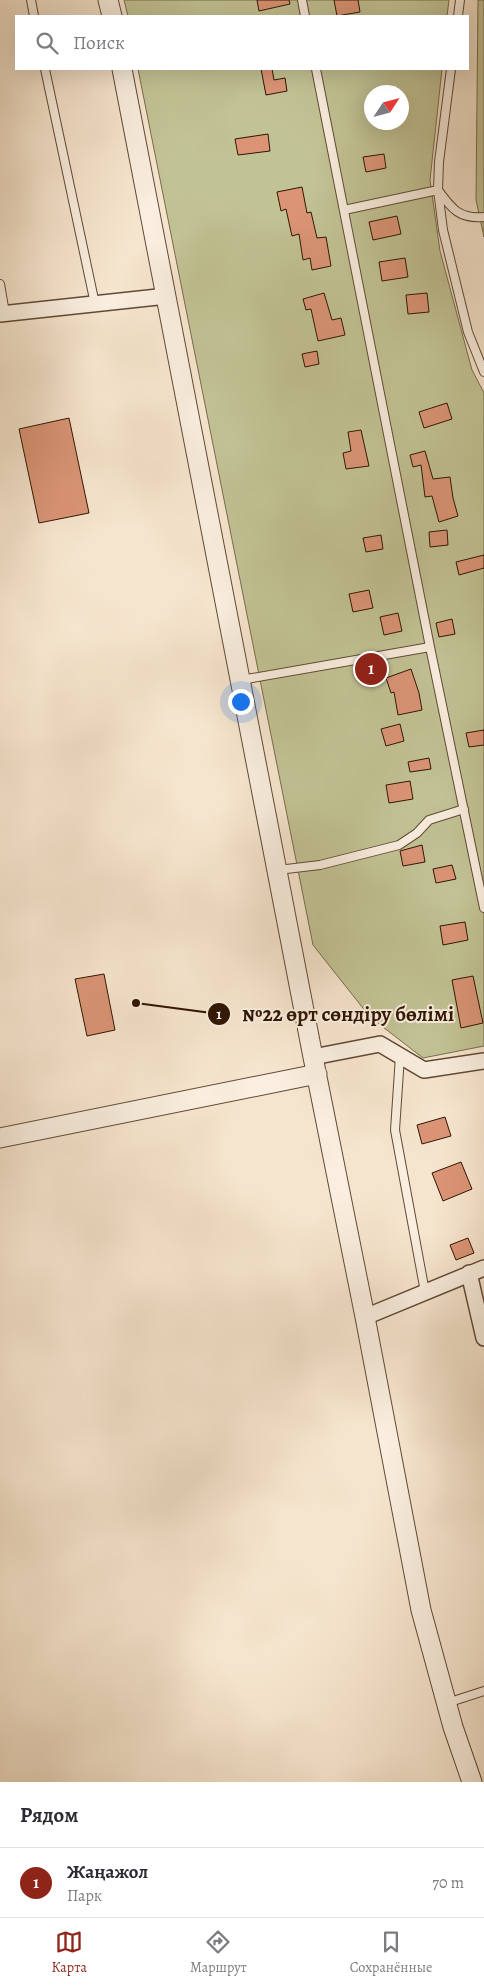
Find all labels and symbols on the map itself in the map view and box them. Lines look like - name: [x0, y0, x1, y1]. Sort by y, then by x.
- north arrow: [364, 85, 409, 130]
- pin: 1: [355, 650, 387, 688]
- your location: [228, 689, 254, 715]
- callout: №22 өрт сөндіру бөлімі: [206, 996, 464, 1032]
- text: №22 өрт сөндіру бөлімі: [242, 1000, 454, 1028]
- text: 1: [216, 1004, 222, 1024]

